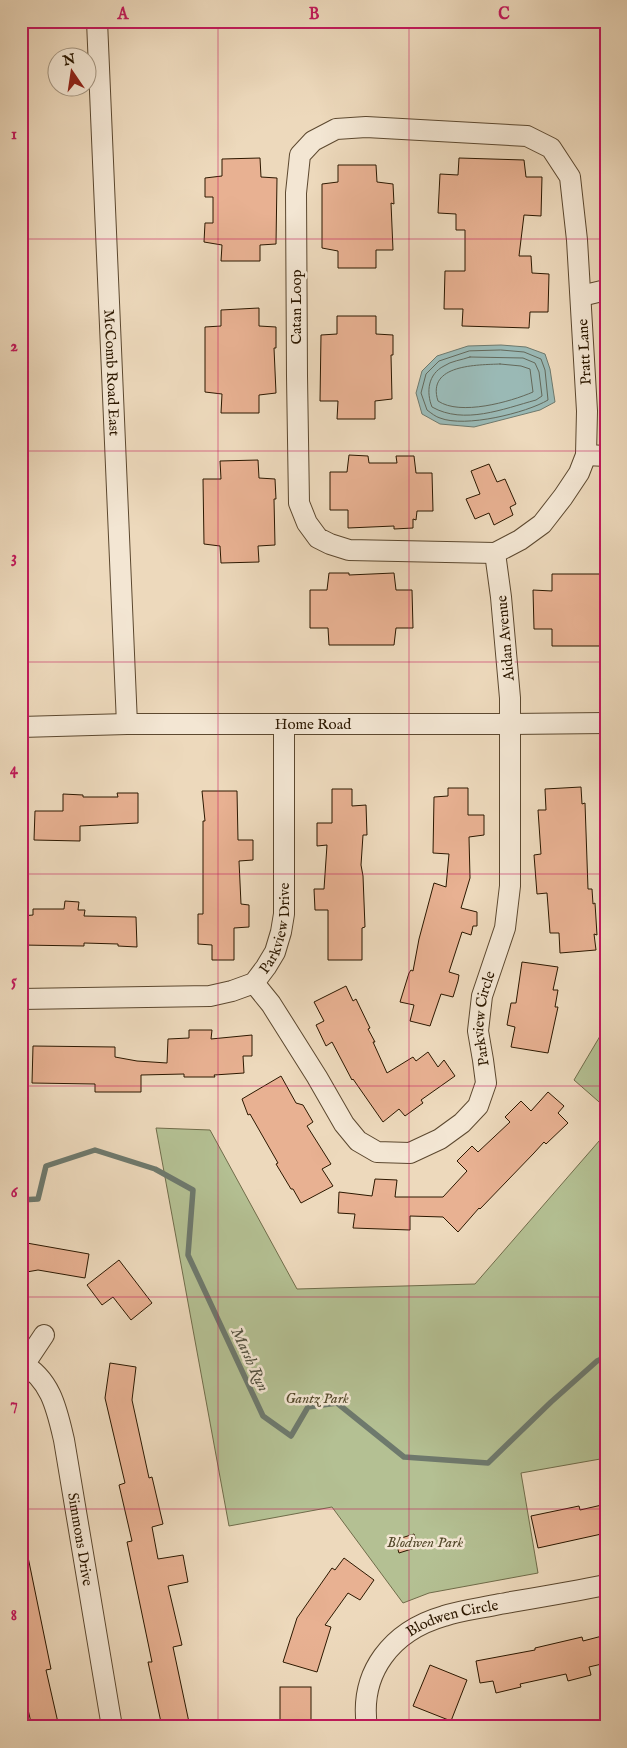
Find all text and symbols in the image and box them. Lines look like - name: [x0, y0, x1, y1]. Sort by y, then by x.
- text: A: [117, 5, 130, 25]
- text: B: [309, 5, 320, 25]
- text: C: [498, 5, 510, 25]
- north arrow: [48, 48, 98, 98]
- text: N: [60, 50, 77, 71]
- text: 1: [11, 125, 17, 145]
- street label: Catan Loop: [287, 269, 306, 345]
- street label: McComb Road East: [99, 309, 124, 436]
- street label: Pratt Lane: [573, 318, 596, 386]
- text: 2: [10, 337, 18, 357]
- text: 3: [11, 548, 17, 568]
- street label: Aidan Avenue: [492, 594, 519, 682]
- street label: Home Road: [275, 715, 352, 734]
- text: 4: [10, 760, 19, 780]
- street label: Parkview Drive: [255, 882, 294, 978]
- street label: Parkview Circle: [469, 968, 500, 1067]
- text: 5: [11, 972, 17, 992]
- text: 6: [11, 1183, 19, 1203]
- water label: Marsh Run: [226, 1325, 273, 1395]
- park label: Gantz Park: [285, 1389, 349, 1408]
- text: 7: [10, 1395, 18, 1415]
- street label: Simmons Drive: [63, 1491, 97, 1588]
- park label: Blodwen Park: [387, 1533, 463, 1552]
- street label: Blodwen Circle: [403, 1596, 500, 1641]
- text: 8: [11, 1606, 17, 1626]

